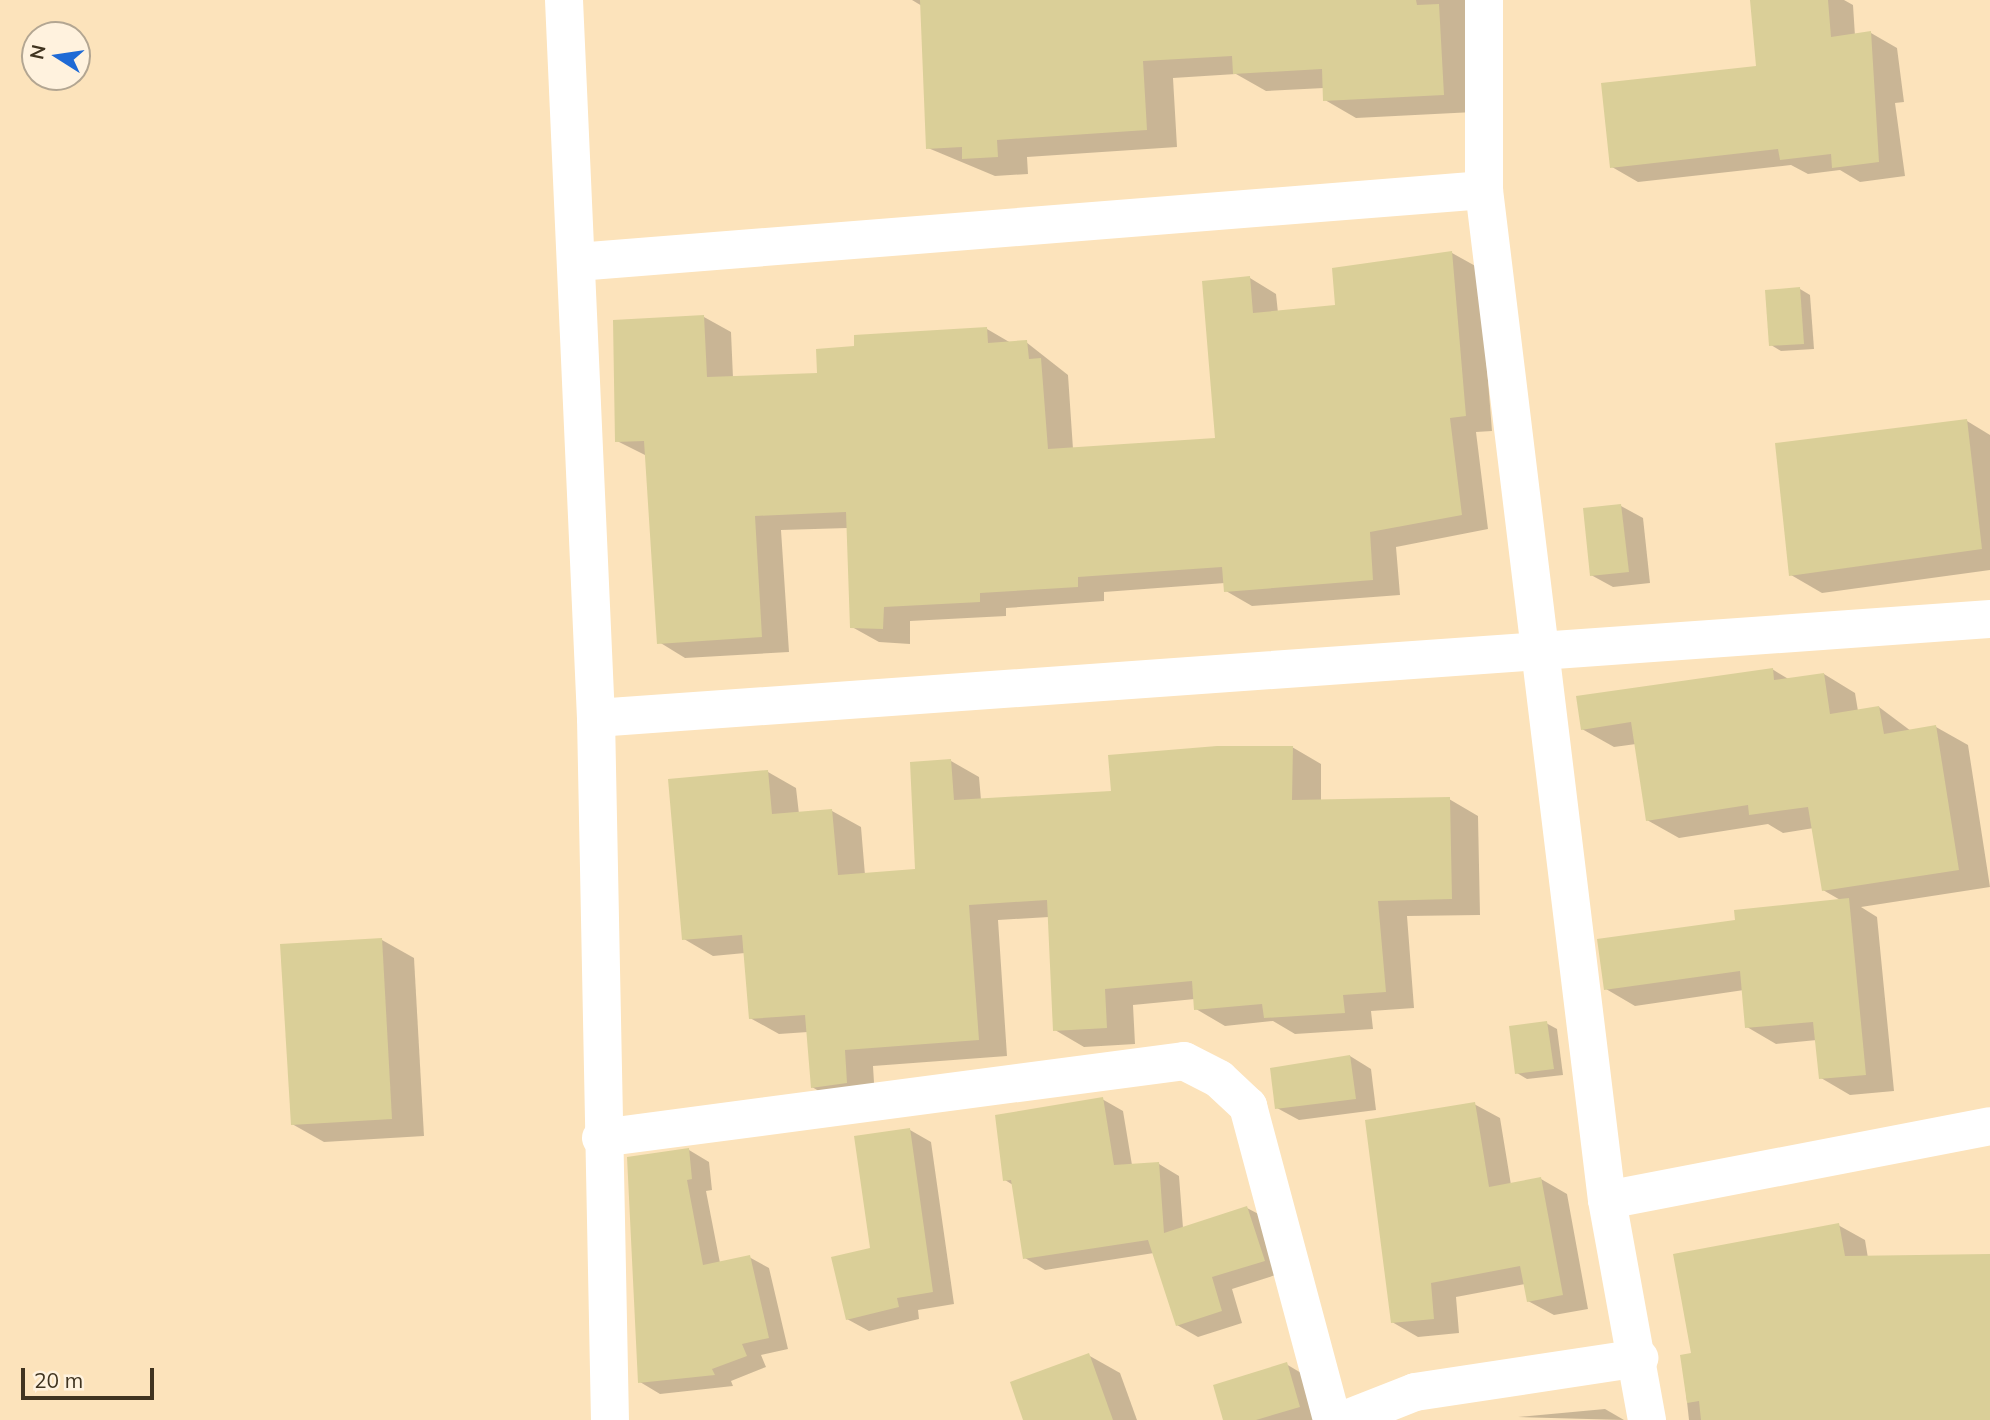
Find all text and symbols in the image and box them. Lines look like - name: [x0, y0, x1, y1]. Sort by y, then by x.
- north arrow: [21, 21, 91, 91]
- text: N: [24, 43, 51, 62]
- scale bar: [24, 1354, 158, 1398]
- text: 20 m: [34, 1367, 83, 1393]

